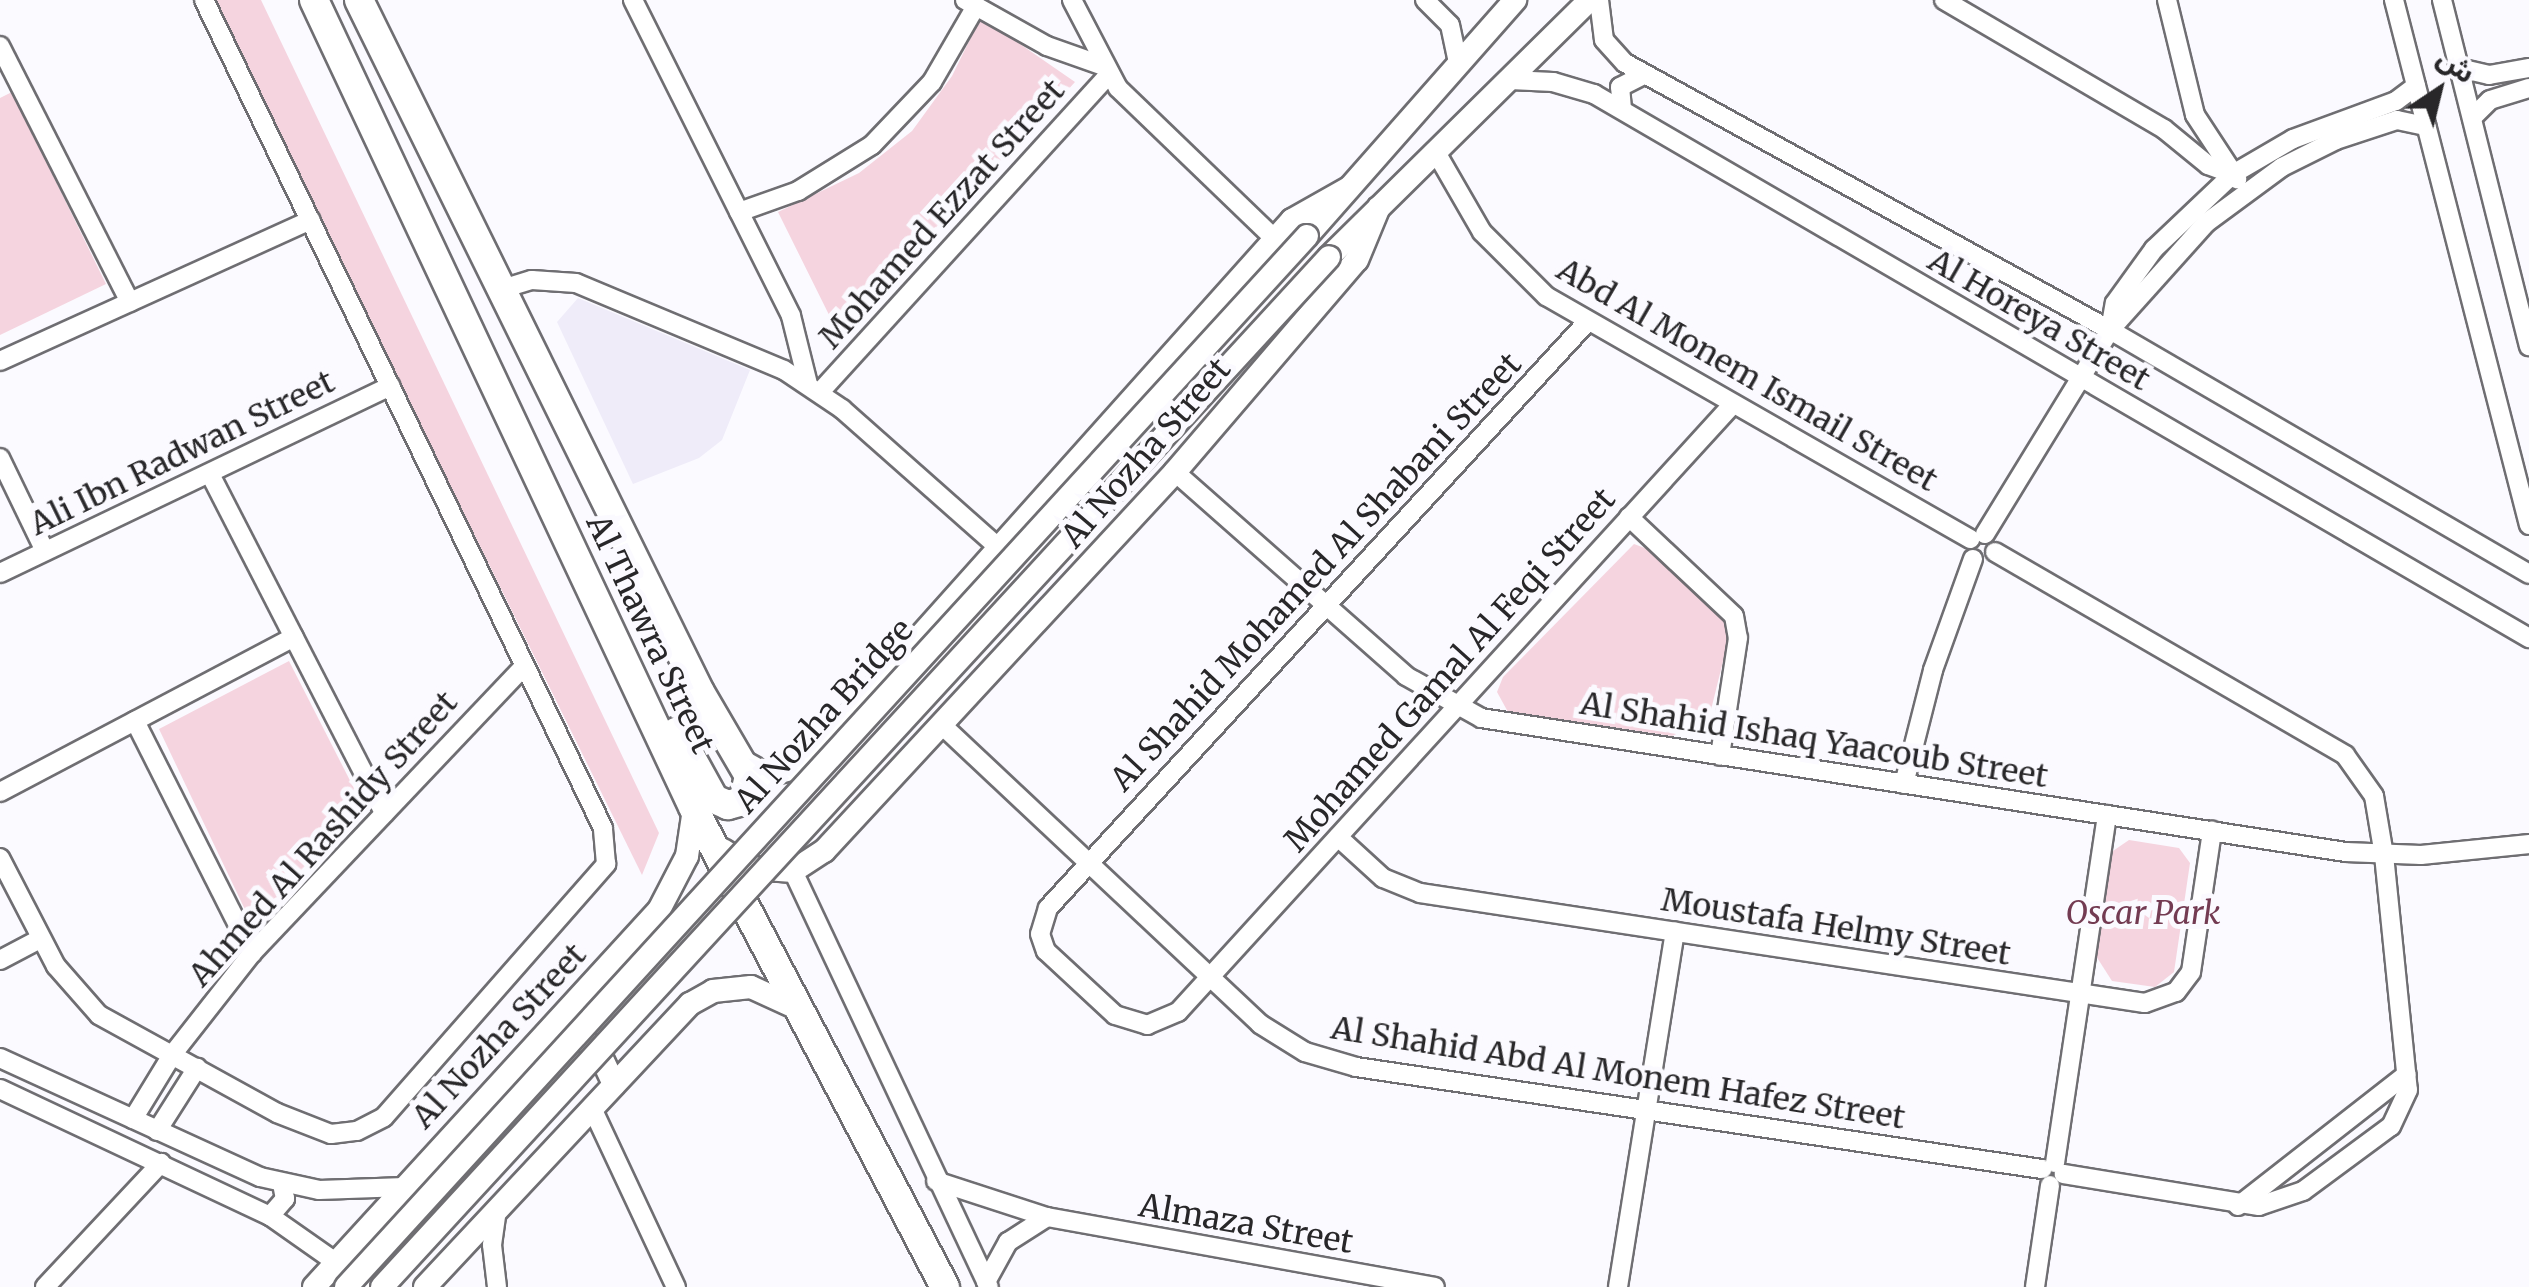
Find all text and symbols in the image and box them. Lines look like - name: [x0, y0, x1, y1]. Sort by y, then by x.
- north arrow: [2389, 40, 2489, 140]
- text: ش: [2430, 40, 2482, 91]
- street label: Mohamed Ezzat Street: [811, 72, 1073, 356]
- street label: Al Horeya Street: [1921, 241, 2157, 399]
- street label: Abd Al Monem Ismail Street: [1550, 250, 1944, 500]
- street label: Al Shahid Mohamed Al Shabani Street: [1103, 345, 1529, 799]
- street label: Al Nozha Street: [1053, 351, 1239, 555]
- street label: Ali Ibn Radwan Street: [23, 362, 341, 544]
- street label: Mohamed Gamal Al Feqi Street: [1277, 481, 1623, 859]
- street label: Al Thawra Street: [578, 509, 722, 759]
- street label: Al Nozha Bridge: [727, 611, 921, 821]
- street label: Ahmed Al Rashidy Street: [181, 684, 465, 994]
- street label: Al Shahid Ishaq Yaacoub Street: [1577, 684, 2051, 796]
- street label: Moustafa Helmy Street: [1659, 880, 2013, 974]
- park label: Oscar Park: [2065, 894, 2221, 932]
- street label: Al Nozha Street: [404, 936, 594, 1136]
- street label: Al Shahid Abd Al Monem Hafez Street: [1328, 1009, 1908, 1137]
- street label: Almaza Street: [1136, 1186, 1356, 1262]

